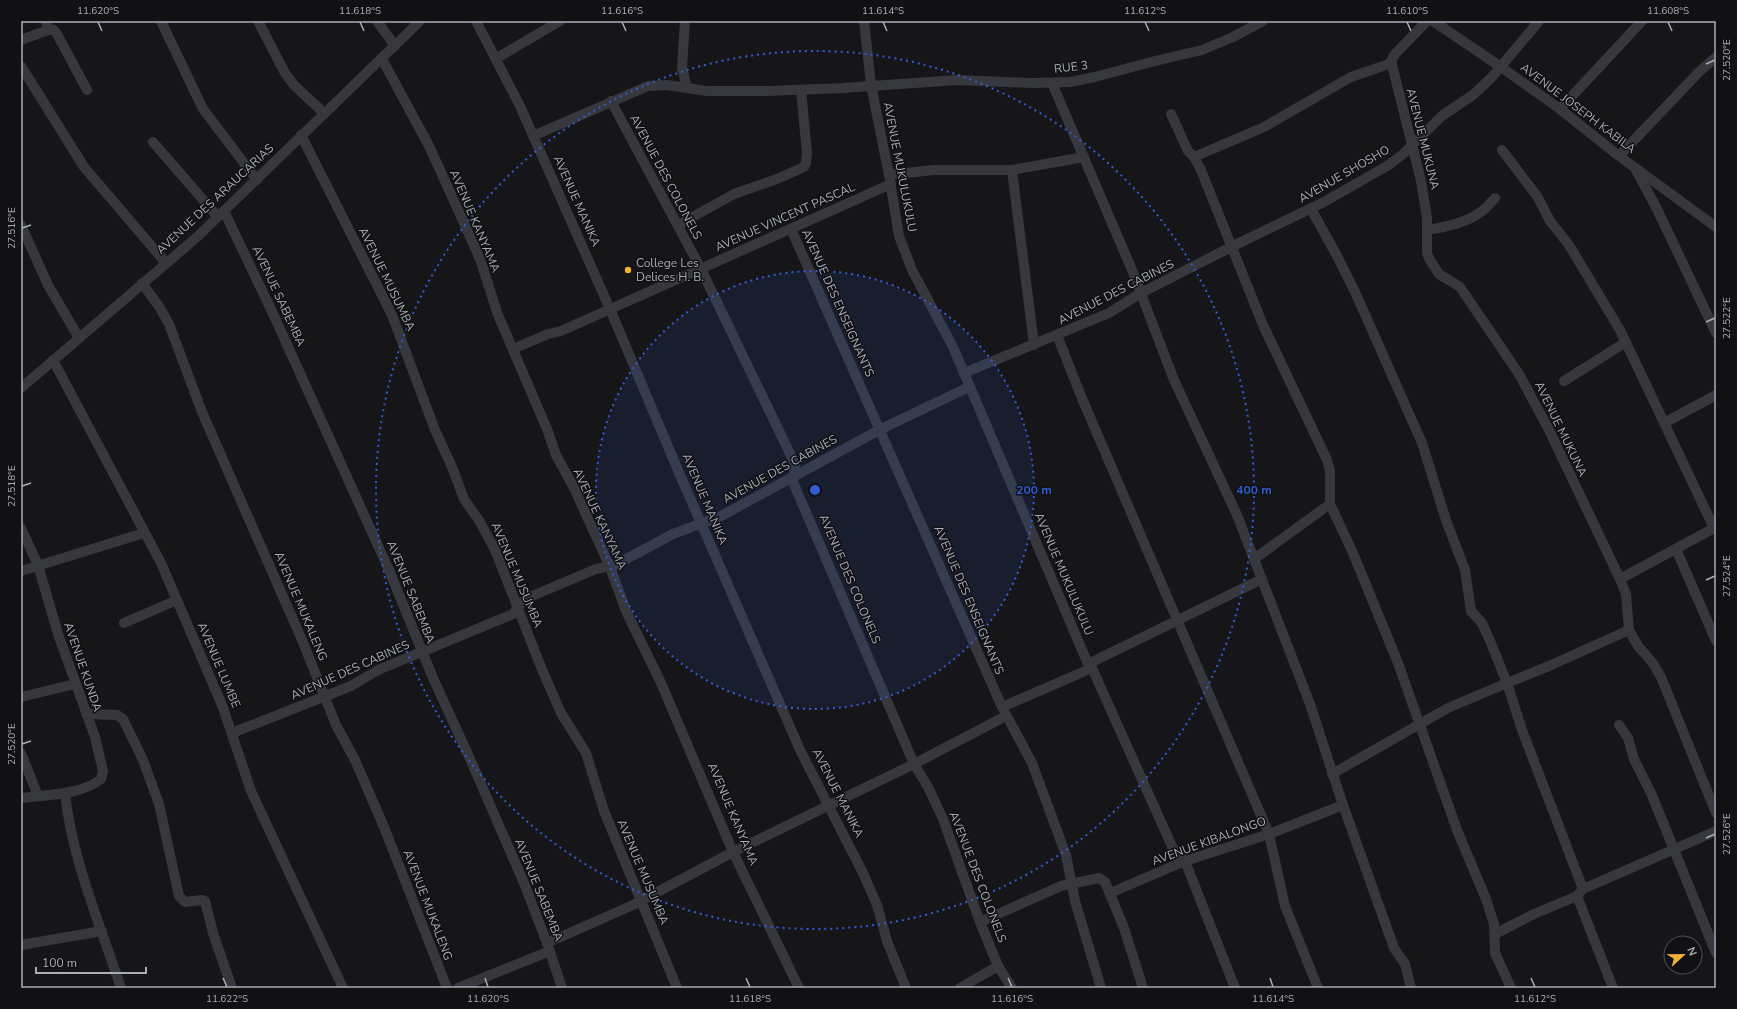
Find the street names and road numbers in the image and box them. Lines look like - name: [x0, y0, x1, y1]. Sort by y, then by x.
- street label: RUE 3: [1053, 57, 1089, 77]
- street label: AVENUE JOSEPH KABILA: [1517, 59, 1639, 157]
- street label: AVENUE MUKUNA: [1403, 87, 1443, 192]
- street label: AVENUE MUKULUKULU: [880, 101, 920, 233]
- street label: AVENUE DES COLONELS: [626, 112, 706, 242]
- street label: AVENUE DES ARAUCARIAS: [153, 140, 277, 258]
- street label: AVENUE SHOSHO: [1296, 141, 1392, 207]
- street label: AVENUE MANIKA: [550, 153, 604, 249]
- street label: AVENUE KANYAMA: [446, 167, 504, 275]
- street label: AVENUE VINCENT PASCAL: [713, 179, 858, 255]
- street label: AVENUE MUSUMBA: [355, 225, 419, 334]
- street label: AVENUE DES ENSEIGNANTS: [798, 227, 878, 379]
- street label: AVENUE SABEMBA: [249, 243, 309, 349]
- street label: AVENUE DES CABINES: [1055, 256, 1177, 328]
- street label: AVENUE MUKUNA: [1531, 379, 1591, 479]
- street label: AVENUE DES CABINES: [720, 431, 840, 507]
- street label: AVENUE MANIKA: [679, 451, 732, 547]
- street label: AVENUE KANYAMA: [570, 466, 631, 572]
- street label: AVENUE MUKULUKULU: [1031, 510, 1097, 638]
- street label: AVENUE DES COLONELS: [815, 512, 885, 646]
- street label: AVENUE MUSUMBA: [488, 520, 547, 630]
- street label: AVENUE DES ENSEIGNANTS: [930, 523, 1008, 677]
- street label: AVENUE SABEMBA: [383, 538, 439, 646]
- street label: AVENUE MUKALENG: [271, 549, 331, 663]
- street label: AVENUE KUNDA: [60, 620, 106, 714]
- street label: AVENUE LUMBE: [194, 620, 244, 710]
- street label: AVENUE DES CABINES: [288, 637, 412, 703]
- street label: AVENUE MANIKA: [809, 746, 867, 840]
- street label: AVENUE KANYAMA: [704, 760, 762, 868]
- street label: AVENUE DES COLONELS: [946, 809, 1010, 945]
- street label: AVENUE KIBALONGO: [1150, 813, 1268, 869]
- street label: AVENUE MUSUMBA: [614, 817, 673, 927]
- street label: AVENUE SABEMBA: [511, 836, 567, 944]
- street label: AVENUE MUKALENG: [400, 847, 456, 963]

